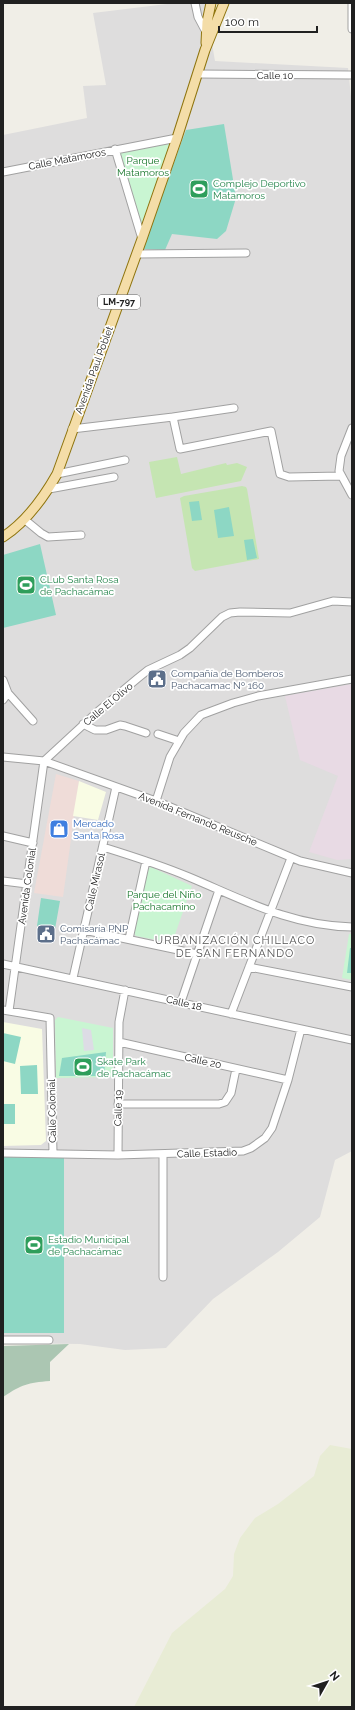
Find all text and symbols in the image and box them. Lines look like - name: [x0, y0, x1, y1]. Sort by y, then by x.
- scale bar: [219, 8, 317, 34]
- text: 100 m: [225, 15, 259, 29]
- street label: Calle 10: [257, 70, 293, 81]
- street label: Calle Matamoros: [27, 146, 107, 172]
- park label: Parque Matamoros: [117, 155, 169, 178]
- sports icon: Complejo Deportivo Matamoros: [188, 178, 210, 200]
- place label: Complejo Deportivo Matamoros: [213, 178, 306, 201]
- road number: LM-797: [98, 295, 140, 309]
- street label: Avenida Paul Poblet: [73, 324, 115, 415]
- sports icon: CLub Santa Rosa de Pachacámac: [15, 574, 37, 596]
- place label: CLub Santa Rosa de Pachacámac: [40, 574, 119, 597]
- public building icon: Compañía de Bomberos Pachacamac Nº 160: [146, 668, 168, 690]
- place label: Compañía de Bomberos Pachacamac Nº 160: [171, 668, 283, 691]
- street label: Calle El Olivo: [81, 680, 135, 728]
- street label: Avenida Fernando Reusche: [137, 790, 259, 848]
- shop icon: Mercado Santa Rosa: [48, 818, 70, 840]
- place label: Mercado Santa Rosa: [73, 818, 124, 841]
- street label: Avenida Colonial: [16, 847, 38, 925]
- street label: Calle Mirasol: [83, 851, 107, 912]
- park label: Parque del Niño Pachacamino: [127, 889, 201, 912]
- public building icon: Comisaría PNP Pachacámac: [35, 923, 57, 945]
- place label: Comisaría PNP Pachacámac: [60, 923, 128, 946]
- district label: URBANIZACIÓN CHILLACO DE SAN FERNANDO: [155, 933, 315, 960]
- street label: Calle 18: [165, 994, 203, 1012]
- street label: Calle 20: [183, 1051, 223, 1071]
- sports icon: Skate Park de Pachacámac: [72, 1056, 94, 1078]
- place label: Skate Park de Pachacámac: [97, 1056, 172, 1079]
- street label: Calle Colonial: [46, 1079, 58, 1143]
- street label: Calle 19: [112, 1090, 124, 1126]
- street label: Calle Estadio: [177, 1146, 237, 1160]
- sports icon: Estadio Municipal de Pachacámac: [23, 1234, 45, 1256]
- place label: Estadio Municipal de Pachacámac: [48, 1234, 130, 1257]
- north arrow: [307, 1662, 347, 1702]
- text: N: [327, 1669, 342, 1683]

